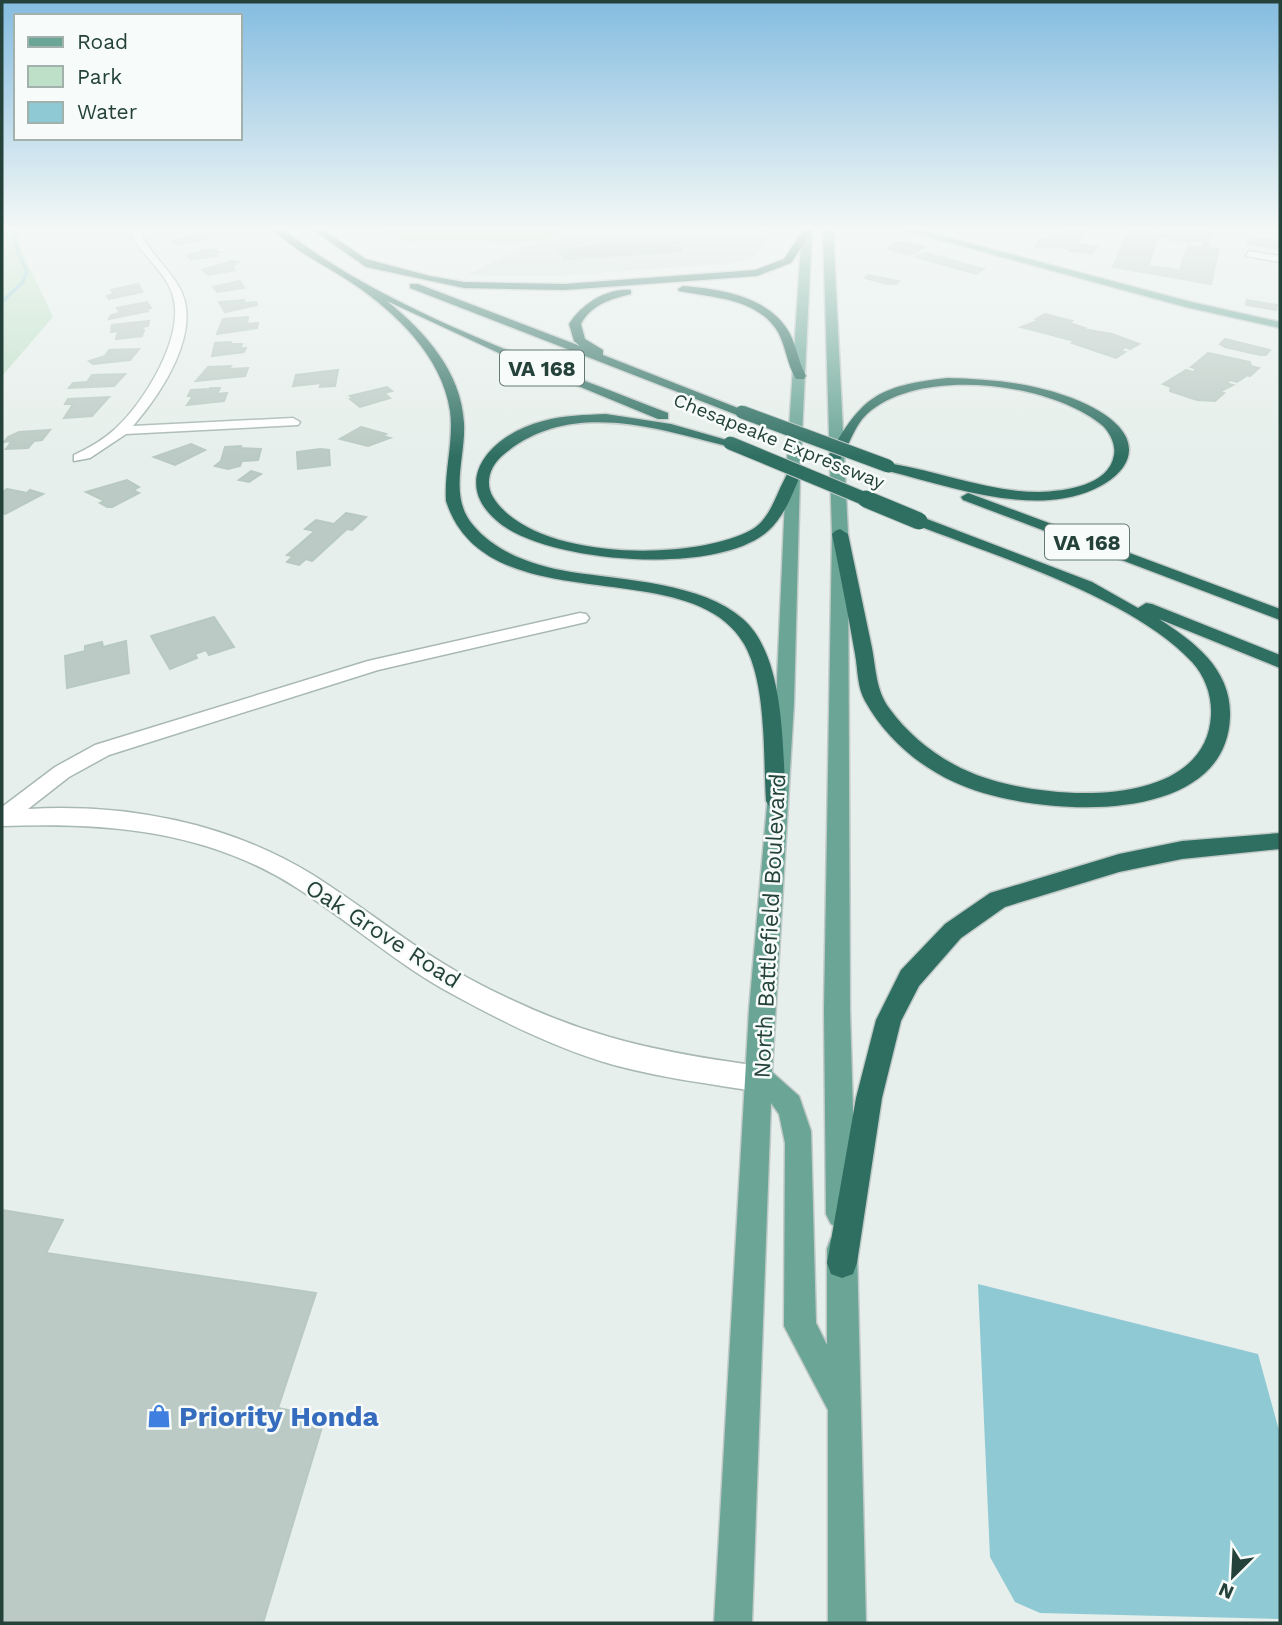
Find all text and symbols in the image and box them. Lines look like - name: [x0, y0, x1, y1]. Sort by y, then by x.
- legend: [14, 14, 242, 140]
- text: Road: [77, 29, 128, 54]
- text: Park: [77, 64, 122, 89]
- text: Water: [77, 99, 138, 124]
- road number: VA 168: [500, 350, 584, 386]
- street label: Chesapeake Expressway: [670, 388, 888, 494]
- road number: VA 168: [1045, 524, 1129, 560]
- street label: North Battlefield Boulevard: [749, 773, 791, 1079]
- street label: Oak Grove Road: [300, 874, 466, 994]
- place label: Priority Honda: [179, 1400, 380, 1433]
- shop icon: Priority Honda: [145, 1402, 173, 1430]
- north arrow: [1198, 1541, 1268, 1611]
- text: N: [1215, 1578, 1237, 1604]

